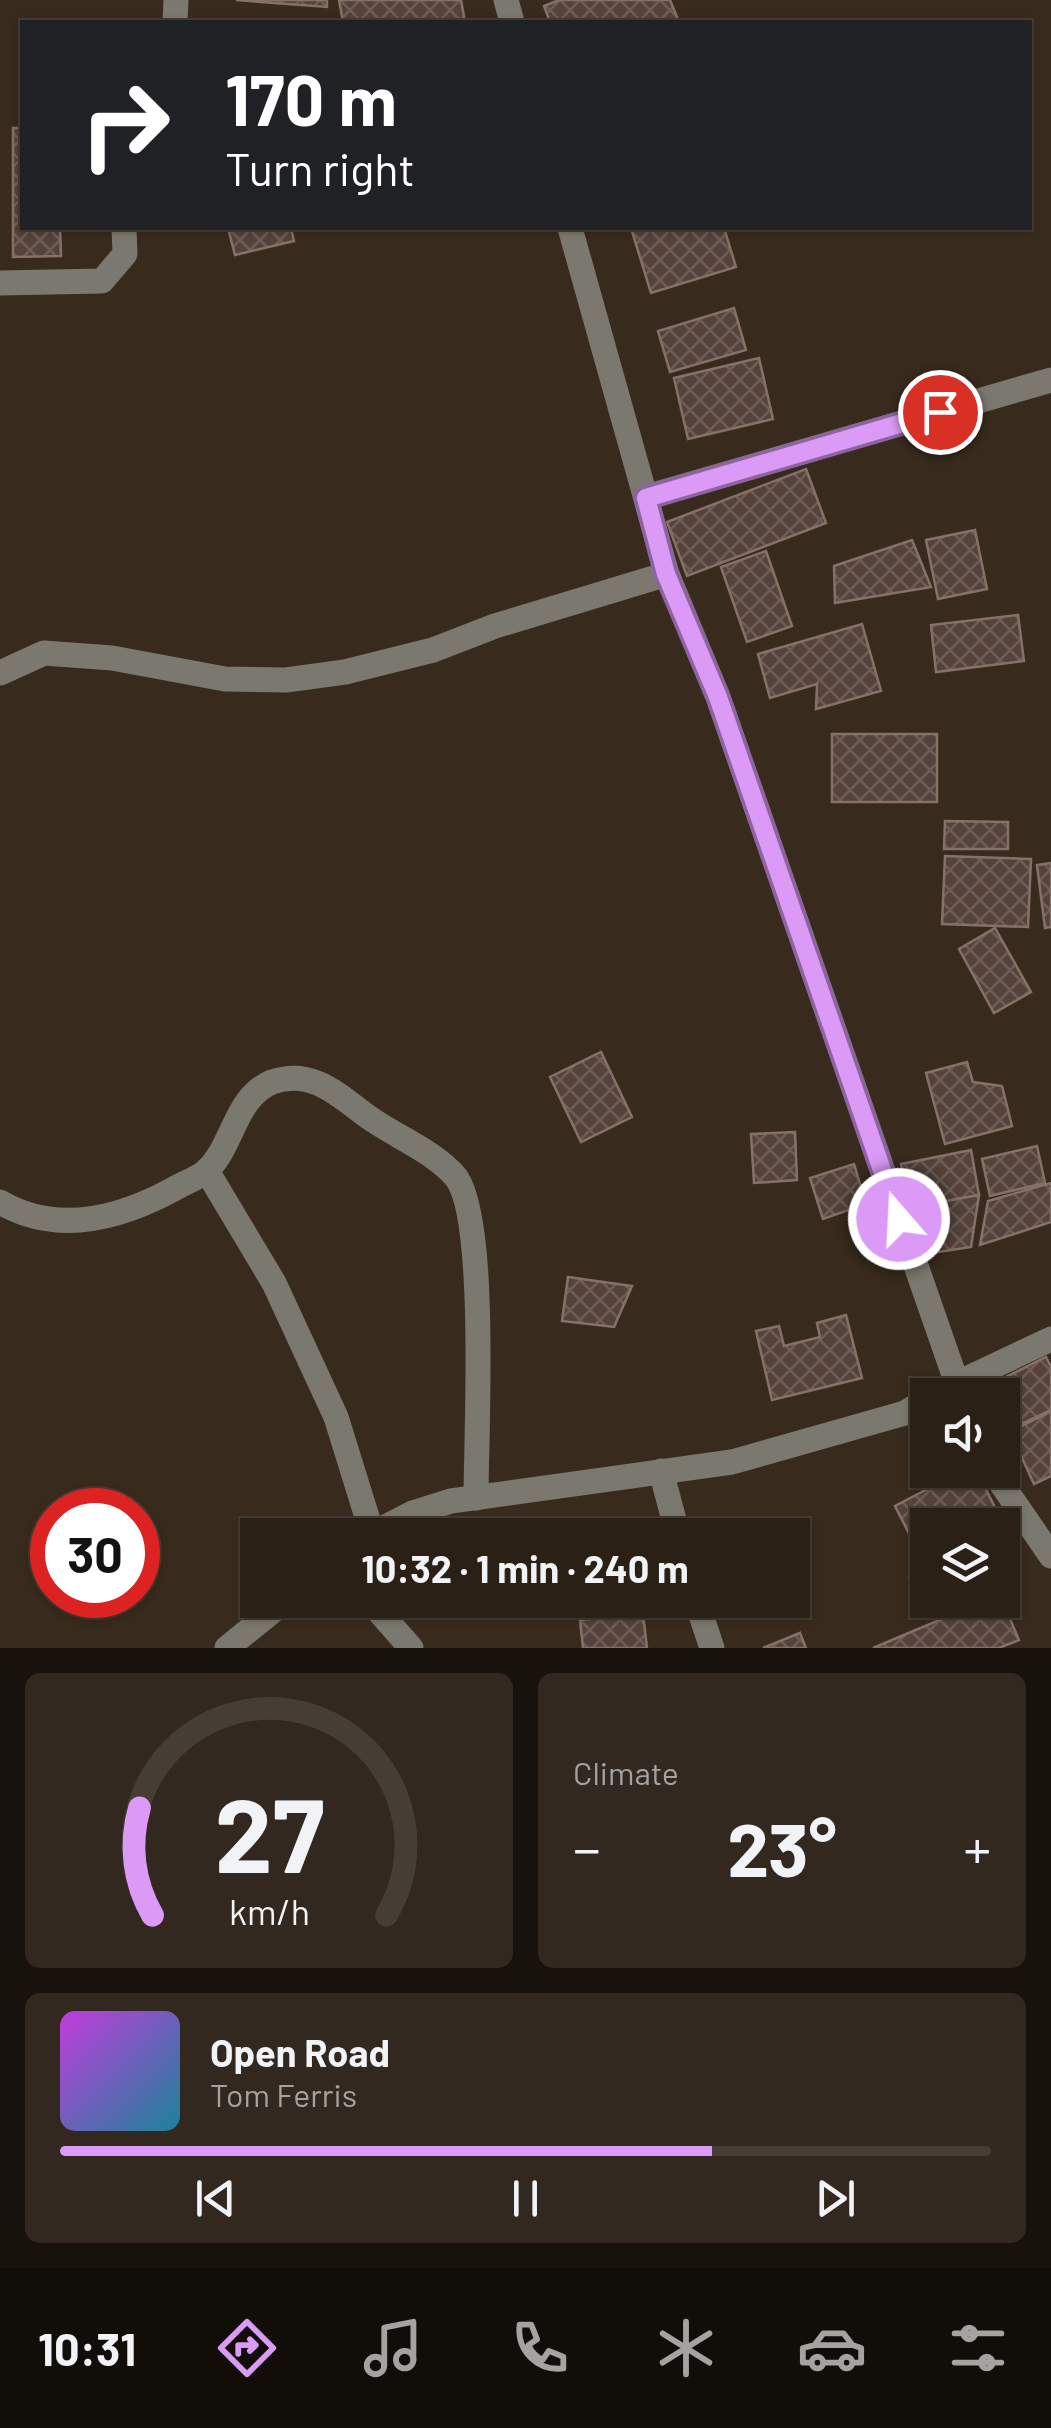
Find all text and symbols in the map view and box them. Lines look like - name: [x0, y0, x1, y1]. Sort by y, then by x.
- text: 170 m: [225, 56, 397, 140]
- icon: right: [60, 60, 190, 190]
- text: Turn right: [225, 141, 415, 195]
- pin: [898, 370, 983, 455]
- icon: arrive: [913, 385, 968, 440]
- position arrow: [847, 1167, 951, 1271]
- map controls: [910, 1378, 1020, 1618]
- button: sound: [910, 1378, 1020, 1488]
- speed limit sign: 30: [30, 1488, 160, 1618]
- button: layers: [910, 1508, 1020, 1618]
- text: 10:32 · 1 min · 240 m: [361, 1545, 689, 1591]
- text: Climate: [573, 1753, 679, 1791]
- text: 27: [214, 1769, 324, 1894]
- text: 23°: [727, 1802, 837, 1892]
- text: −: [573, 1814, 601, 1880]
- text: +: [963, 1814, 991, 1880]
- text: km/h: [229, 1889, 309, 1932]
- text: Open Road: [210, 2029, 390, 2075]
- text: Tom Ferris: [210, 2075, 357, 2113]
- icon: previous: [188, 2171, 243, 2226]
- icon: pause: [498, 2171, 553, 2226]
- icon: next: [808, 2171, 863, 2226]
- icon: directions: [212, 2313, 282, 2383]
- icon: music: [358, 2313, 428, 2383]
- icon: phone: [505, 2313, 575, 2383]
- icon: climate: [651, 2313, 721, 2383]
- icon: car: [797, 2313, 867, 2383]
- icon: filters: [943, 2313, 1013, 2383]
- text: 10:31: [38, 2321, 136, 2375]

